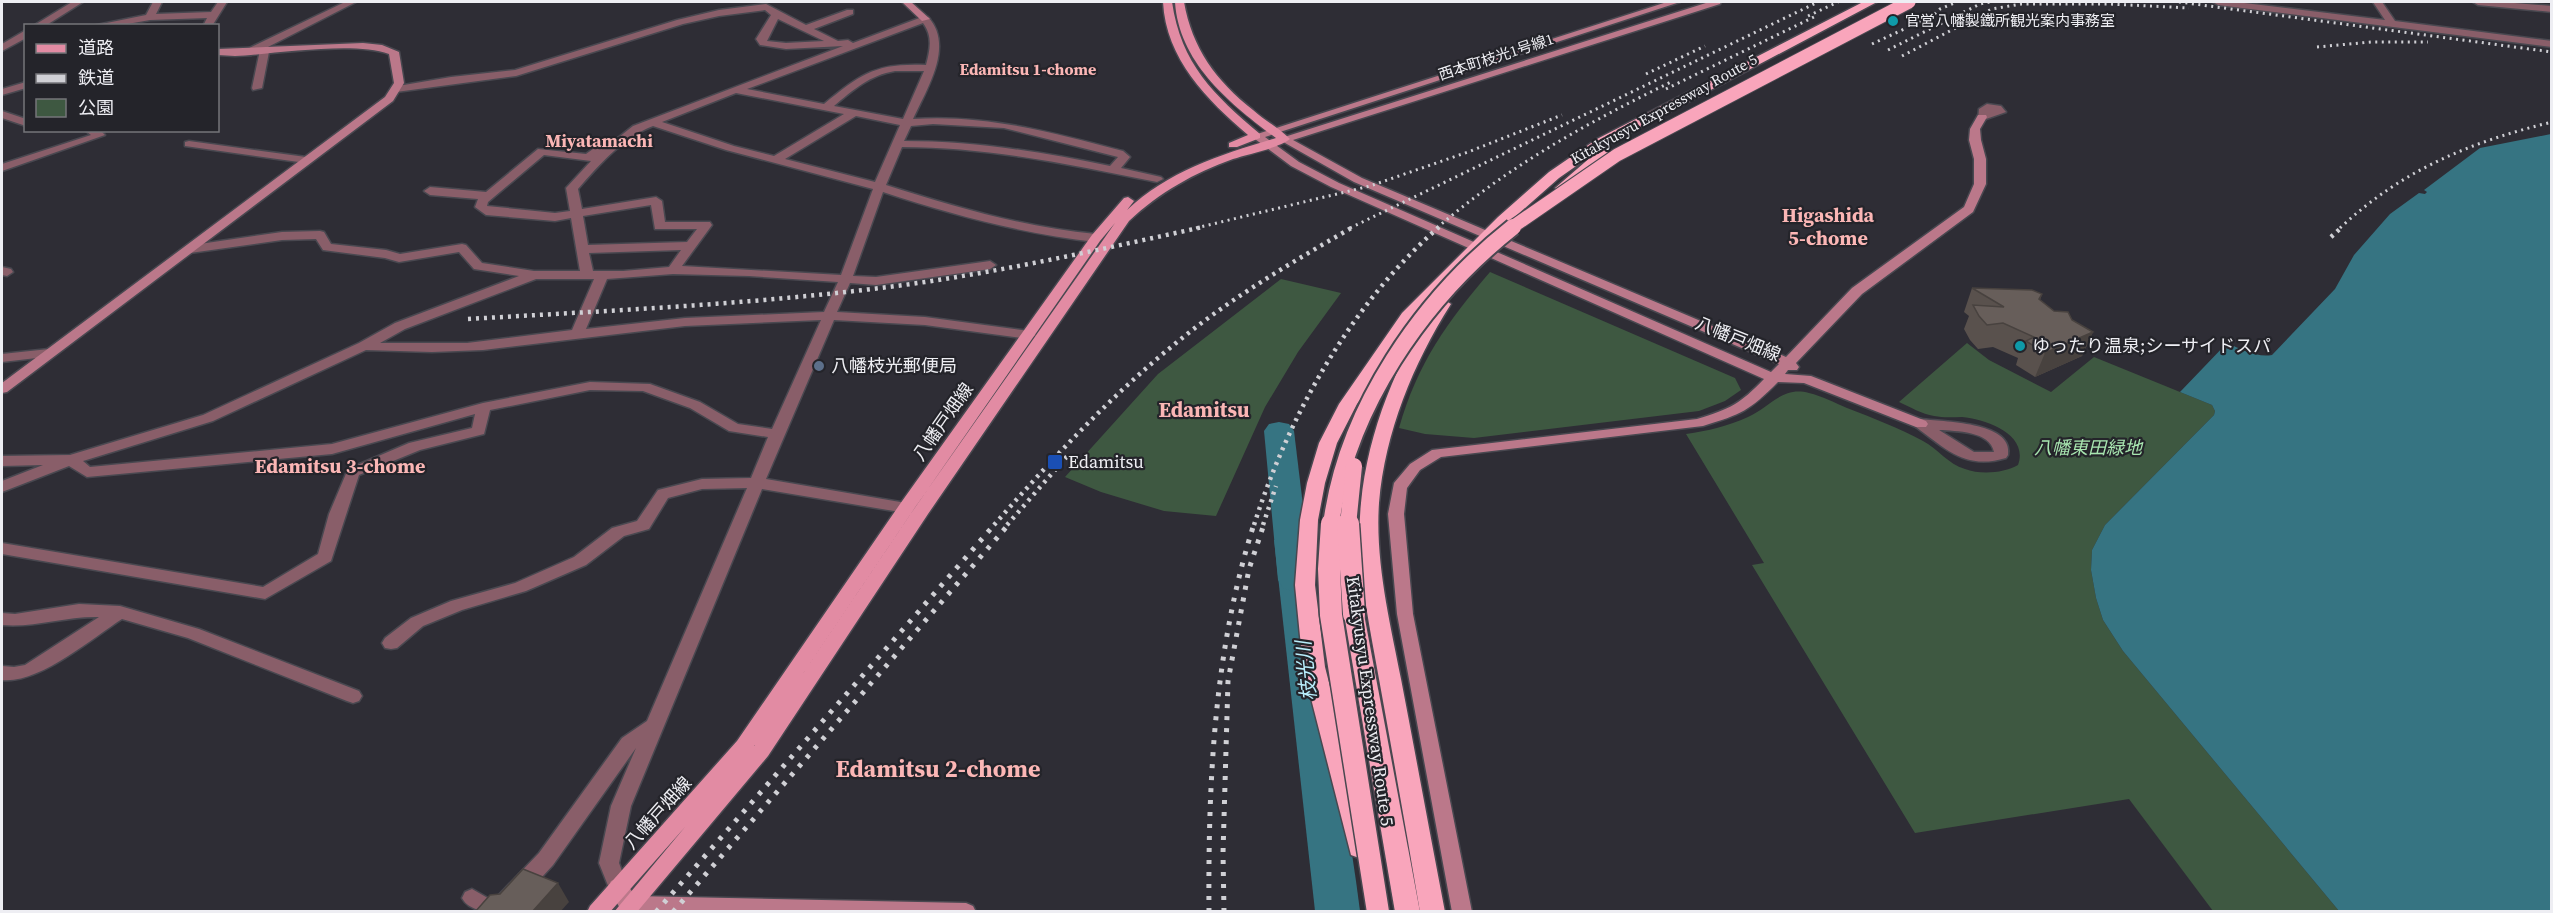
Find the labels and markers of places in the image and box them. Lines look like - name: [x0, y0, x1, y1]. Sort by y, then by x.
- place label: 官営八幡製鐵所観光案内事務室: [1905, 10, 2115, 31]
- marker: 官営八幡製鐵所観光案内事務室: [1886, 14, 1900, 28]
- place label: ゆったり温泉;シーサイドスパ: [2032, 333, 2271, 358]
- marker: ゆったり温泉;シーサイドスパ: [2013, 339, 2027, 353]
- place label: 八幡枝光郵便局: [831, 353, 957, 378]
- marker: 八幡枝光郵便局: [812, 359, 826, 373]
- place label: Edamitsu: [1068, 449, 1144, 474]
- marker: Edamitsu: [1046, 453, 1064, 471]

